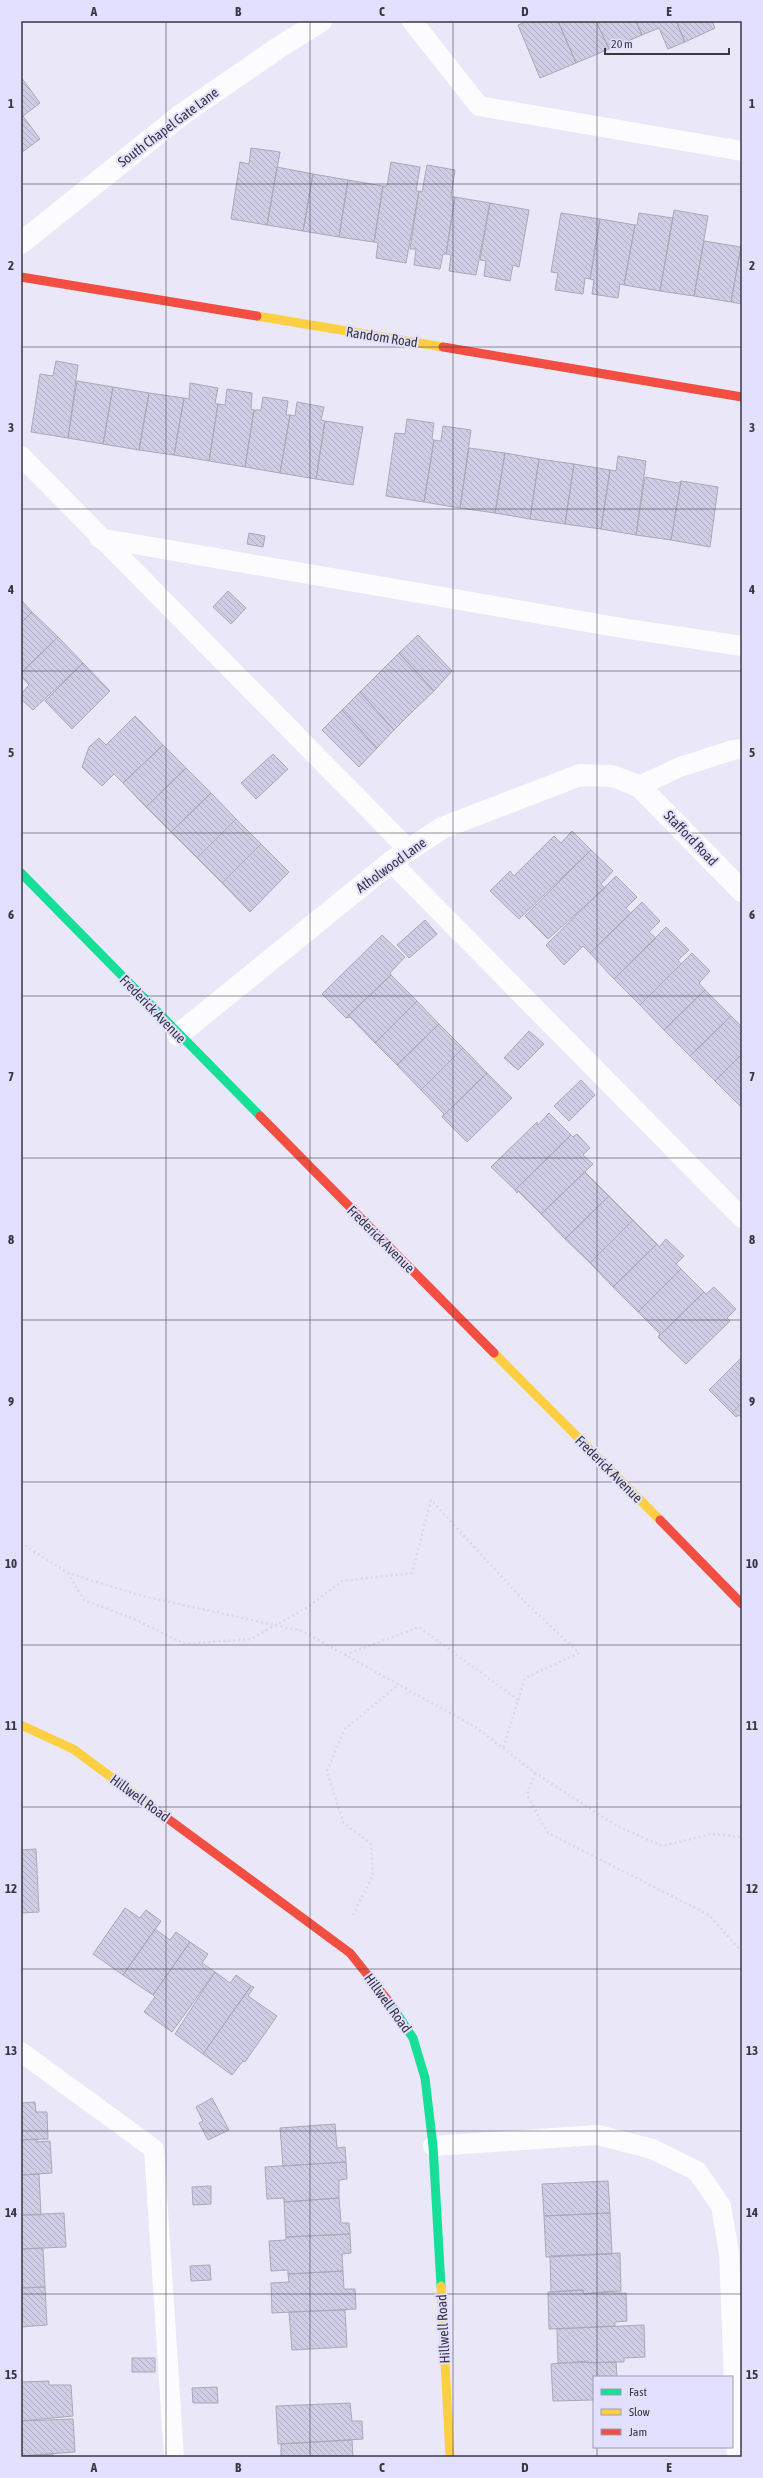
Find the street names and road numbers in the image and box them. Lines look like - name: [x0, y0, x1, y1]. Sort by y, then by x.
- street label: South Chapel Gate Lane: [115, 84, 221, 170]
- street label: Random Road: [345, 323, 419, 351]
- street label: Stafford Road: [661, 807, 721, 869]
- street label: Atholwood Lane: [353, 834, 429, 896]
- street label: Frederick Avenue: [117, 972, 189, 1046]
- street label: Frederick Avenue: [344, 1202, 418, 1276]
- street label: Frederick Avenue: [572, 1432, 646, 1506]
- street label: Hillwell Road: [107, 1771, 173, 1825]
- street label: Hillwell Road: [361, 1970, 415, 2036]
- street label: Hillwell Road: [433, 2294, 453, 2364]

